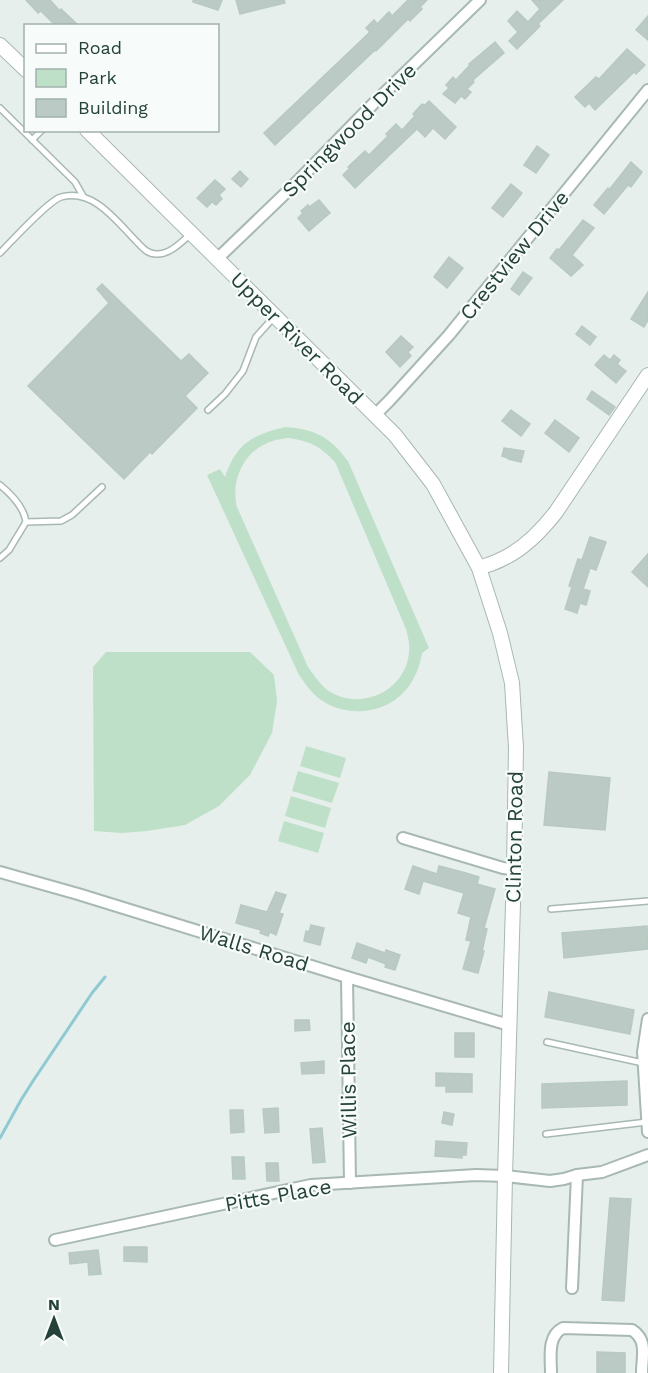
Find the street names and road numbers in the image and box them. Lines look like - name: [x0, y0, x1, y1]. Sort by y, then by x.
- street label: Springwood Drive: [277, 58, 421, 202]
- street label: Crestview Drive: [454, 185, 574, 325]
- street label: Upper River Road: [225, 266, 369, 410]
- street label: Clinton Road: [500, 771, 528, 903]
- street label: Walls Road: [196, 919, 312, 977]
- street label: Willis Place: [334, 1021, 362, 1139]
- street label: Pitts Place: [223, 1173, 333, 1217]

